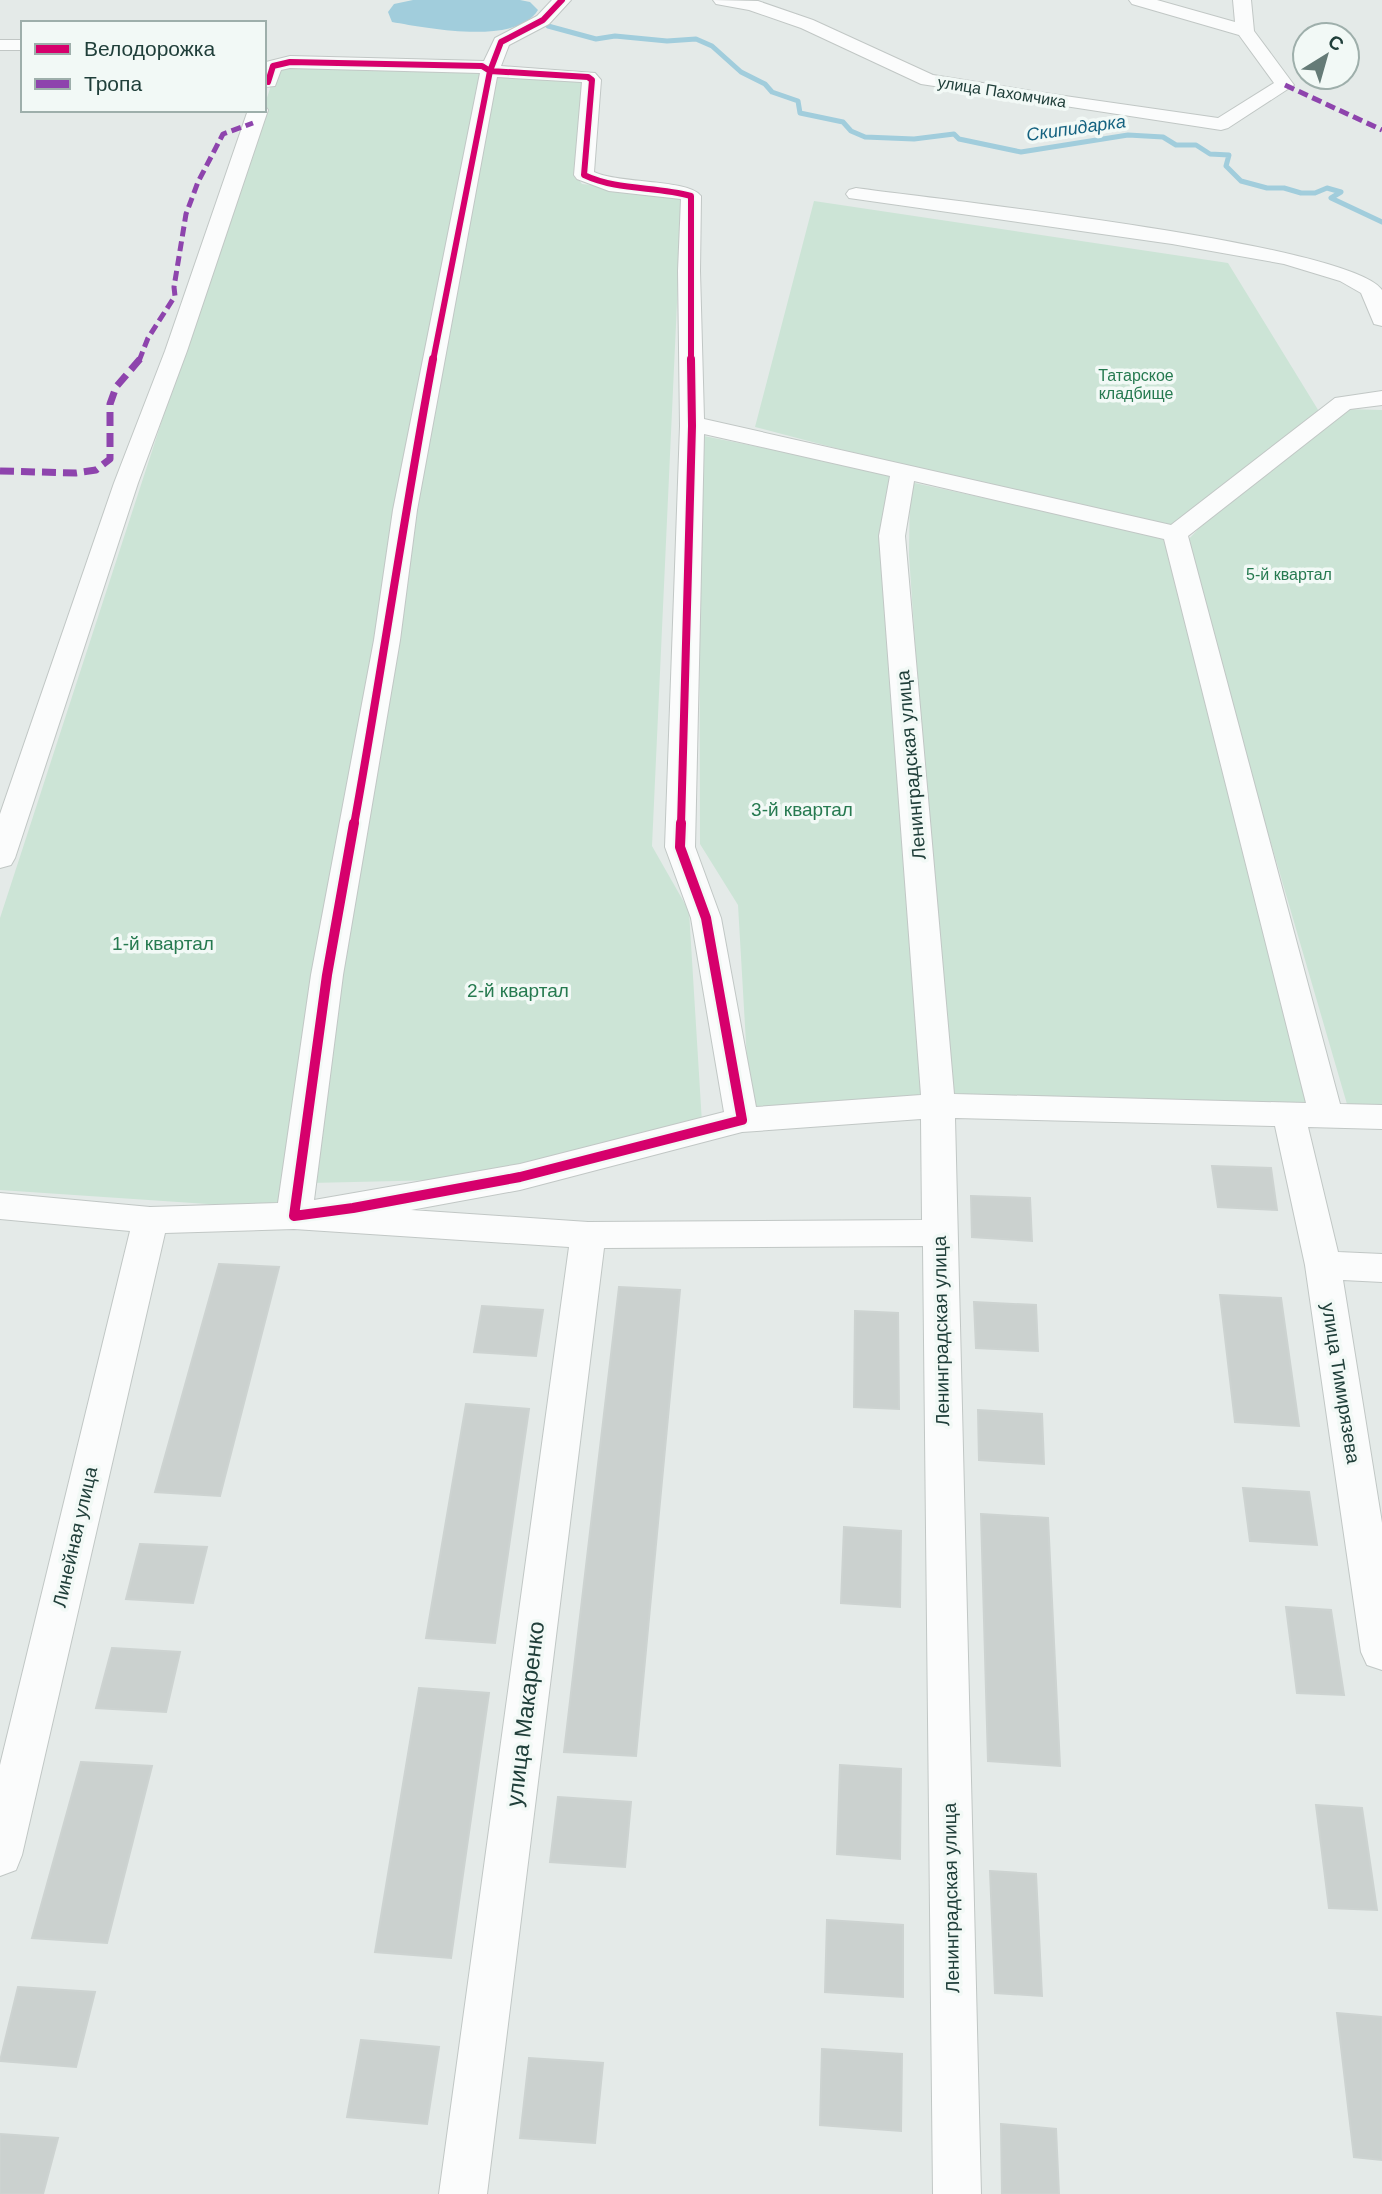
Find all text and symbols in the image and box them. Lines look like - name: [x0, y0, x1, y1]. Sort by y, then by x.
- legend: [21, 21, 266, 112]
- north arrow: [1291, 21, 1361, 91]
- text: С: [1324, 30, 1348, 56]
- text: Велодорожка: [84, 37, 215, 60]
- text: Тропа: [84, 72, 142, 95]
- street label: улица Пахомчика: [936, 73, 1068, 111]
- water label: Скипидарка: [1025, 111, 1127, 145]
- park label: Татарское кладбище: [1098, 367, 1174, 402]
- park label: 5-й квартал: [1246, 566, 1332, 583]
- street label: Ленинградская улица: [892, 669, 930, 861]
- park label: 3-й квартал: [751, 799, 853, 820]
- park label: 1-й квартал: [112, 933, 214, 954]
- park label: 2-й квартал: [467, 980, 569, 1001]
- street label: Ленинградская улица: [929, 1235, 953, 1426]
- street label: улица Тимирязева: [1318, 1301, 1364, 1465]
- street label: Линейная улица: [49, 1464, 101, 1609]
- street label: улица Макаренко: [501, 1620, 549, 1808]
- street label: Ленинградская улица: [939, 1802, 963, 1993]

